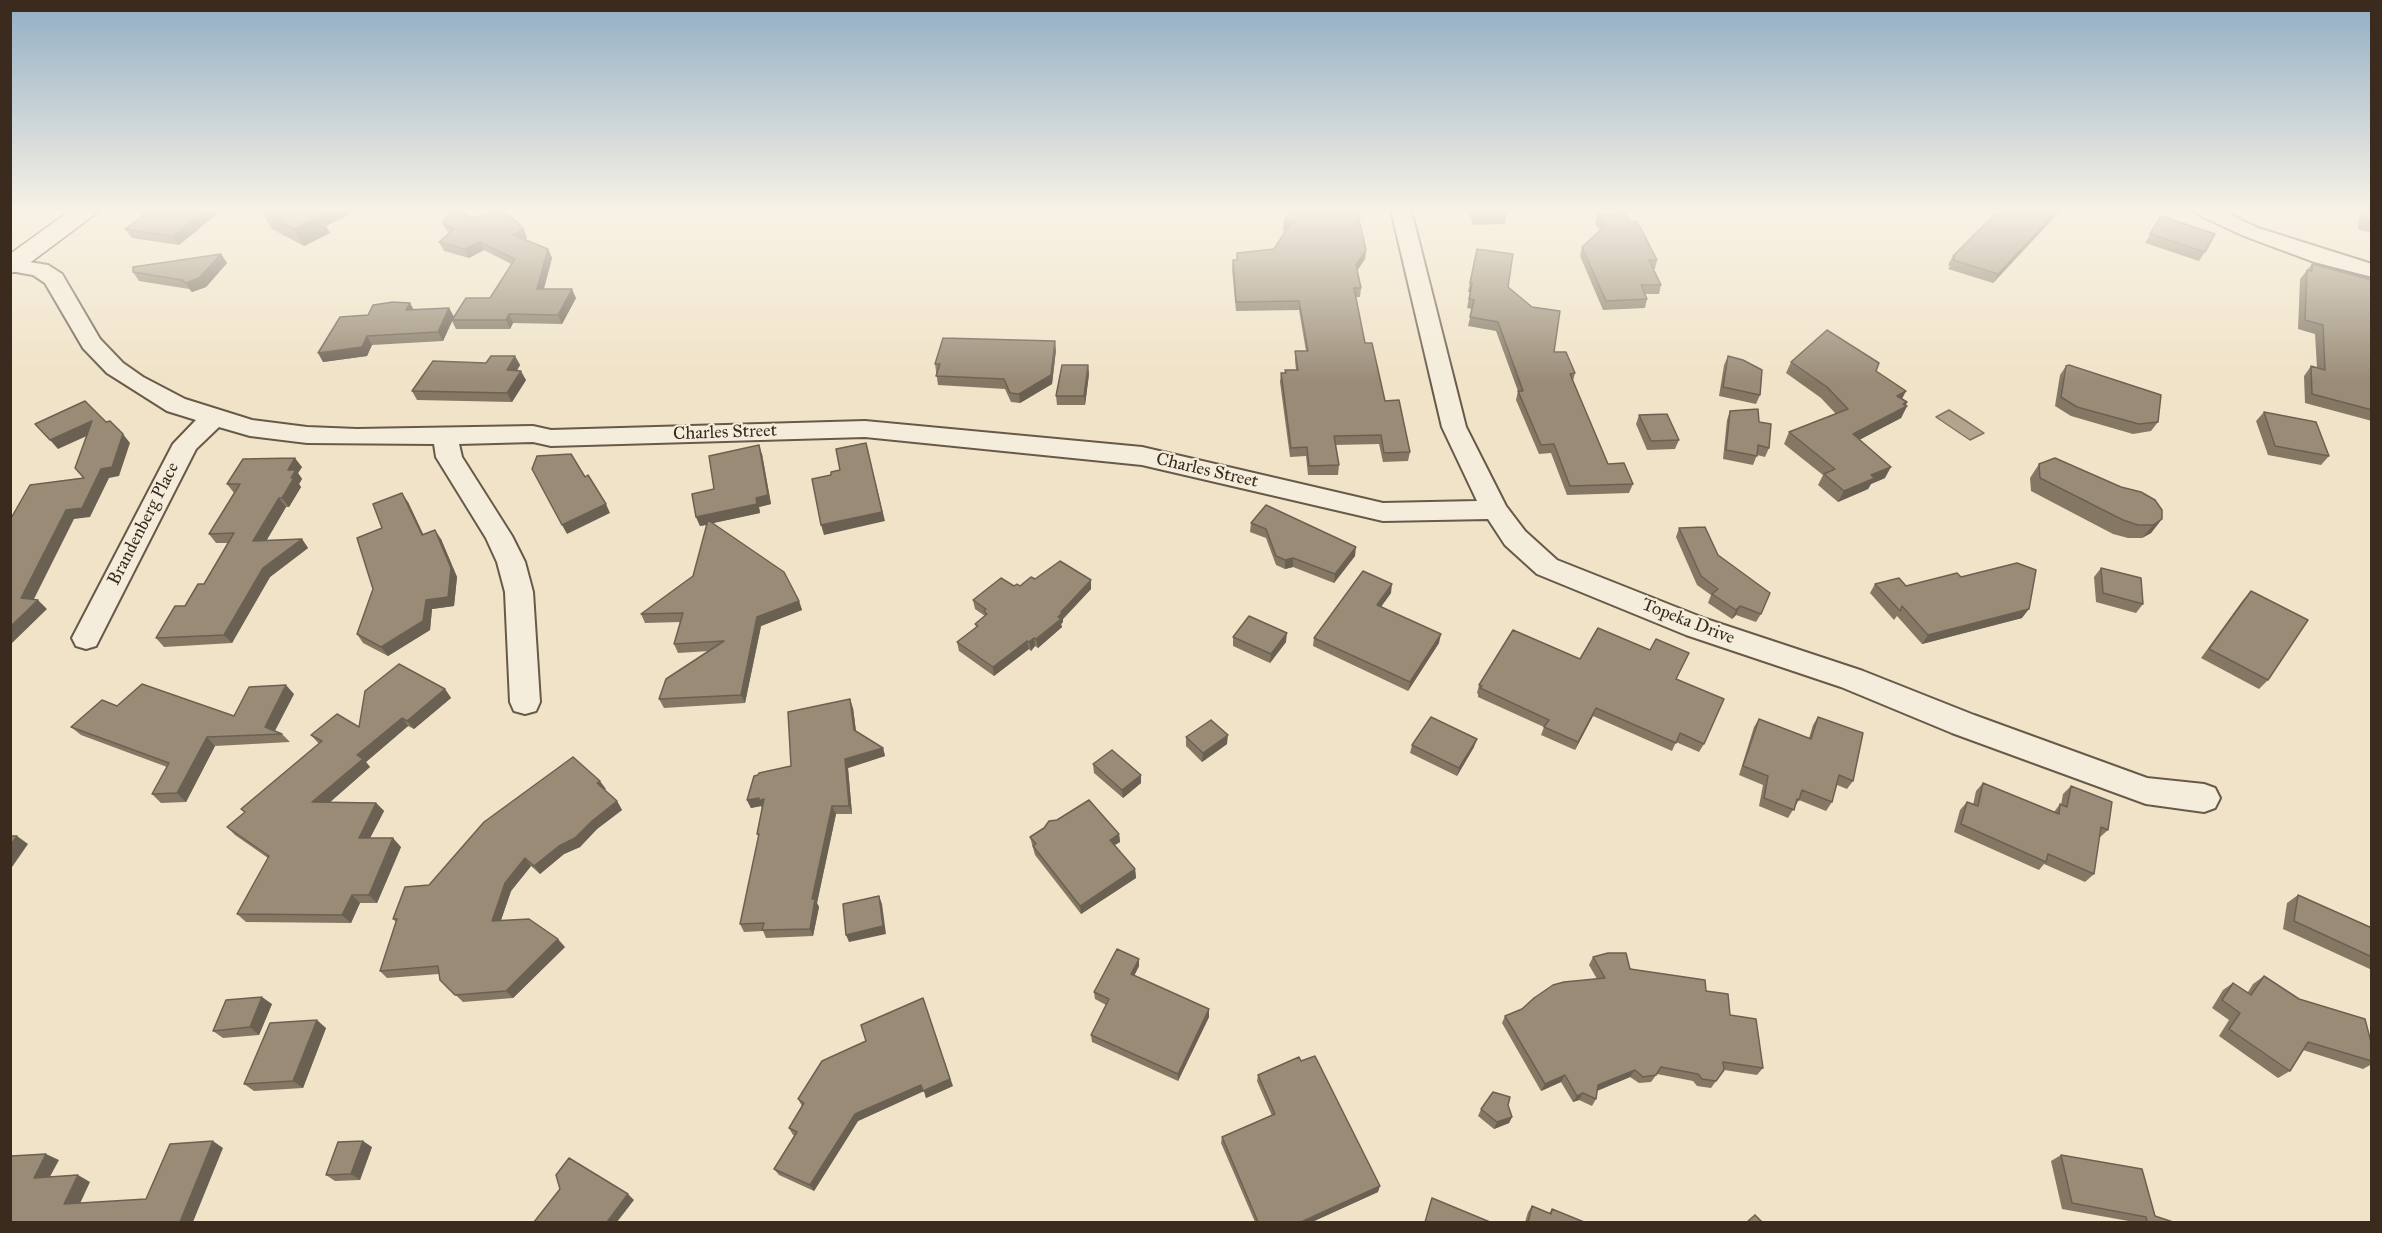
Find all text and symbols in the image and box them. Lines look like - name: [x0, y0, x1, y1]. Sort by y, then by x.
- street label: Charles Street: [673, 420, 777, 446]
- street label: Charles Street: [1154, 449, 1260, 493]
- street label: Brandenberg Place: [104, 459, 184, 589]
- street label: Topeka Drive: [1638, 594, 1738, 650]

